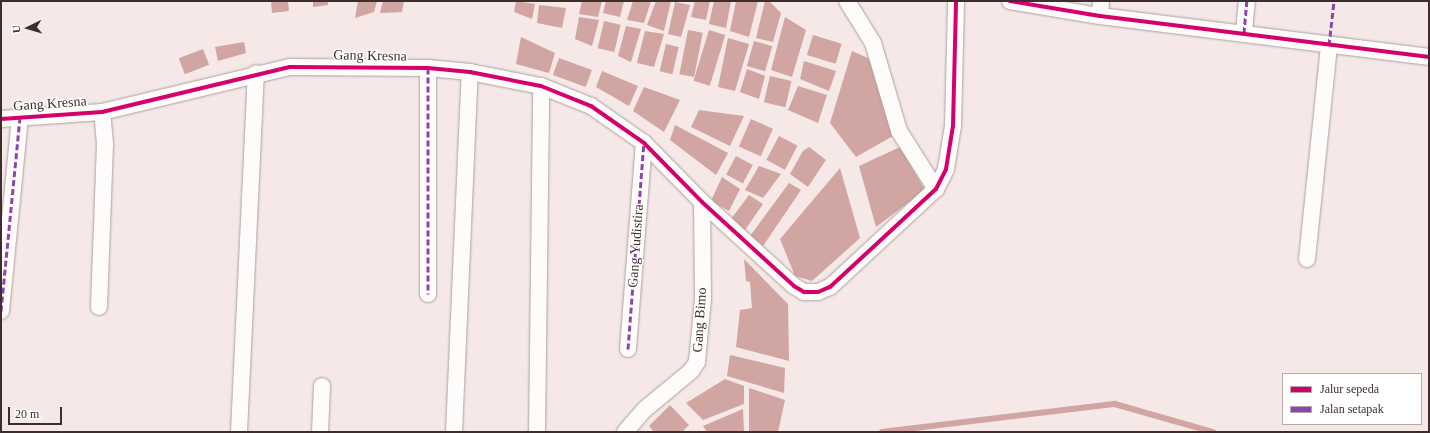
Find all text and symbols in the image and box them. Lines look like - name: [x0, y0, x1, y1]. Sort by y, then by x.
- north arrow: [8, 8, 48, 48]
- text: U: [10, 25, 22, 34]
- street label: Gang Kresna: [333, 47, 407, 65]
- street label: Gang Kresna: [13, 93, 87, 115]
- street label: Gang Yudistira: [625, 203, 647, 289]
- street label: Gang Bimo: [689, 287, 711, 353]
- legend: [1282, 373, 1422, 425]
- text: Jalur sepeda: [1320, 382, 1379, 396]
- scale bar: [10, 399, 64, 425]
- text: Jalan setapak: [1320, 402, 1384, 416]
- text: 20 m: [15, 407, 39, 421]

